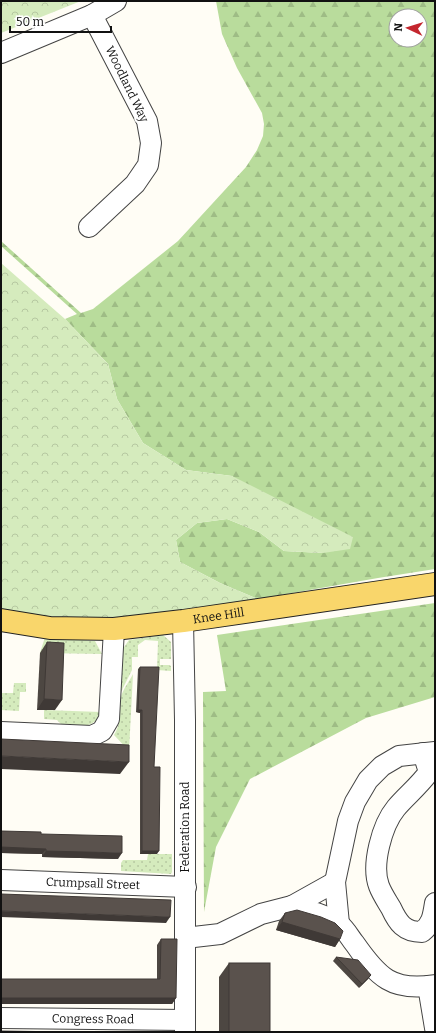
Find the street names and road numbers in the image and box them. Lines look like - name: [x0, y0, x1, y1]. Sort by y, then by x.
- street label: Woodland Way: [102, 44, 152, 125]
- street label: Knee Hill: [192, 605, 246, 626]
- street label: Federation Road: [178, 782, 192, 872]
- street label: Crumpsall Street: [46, 875, 141, 892]
- street label: Congress Road: [52, 1012, 134, 1026]

